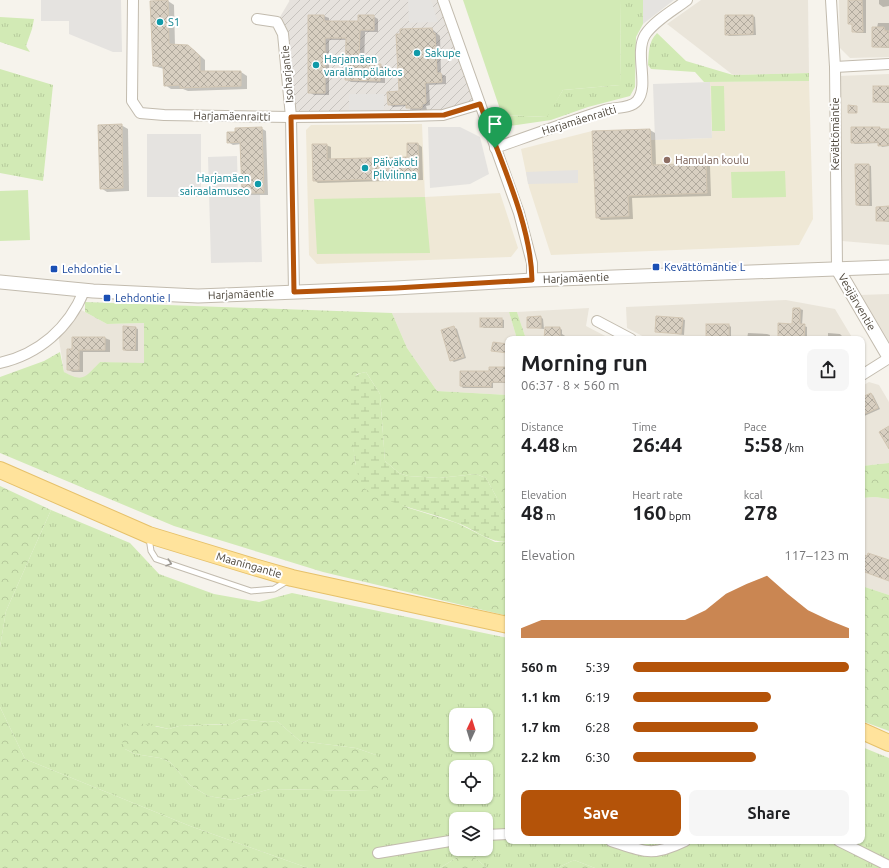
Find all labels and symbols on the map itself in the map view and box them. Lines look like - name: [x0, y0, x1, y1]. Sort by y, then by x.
- place label: S1: [168, 16, 180, 28]
- marker: S1: [155, 17, 165, 27]
- street label: Isoharjantie: [279, 45, 295, 103]
- place label: Sakupe: [425, 47, 461, 59]
- marker: Sakupe: [412, 48, 422, 58]
- place label: Harjamäen varalämpölaitos: [324, 53, 403, 78]
- marker: Harjamäen varalämpölaitos: [311, 60, 321, 70]
- street label: Kevättömäntie: [829, 97, 841, 171]
- street label: Harjamäenraitti: [540, 103, 618, 137]
- pin: [478, 107, 512, 148]
- street label: Harjamäenraitti: [193, 109, 271, 123]
- place label: Hamulan koulu: [675, 154, 749, 166]
- marker: Hamulan koulu: [662, 155, 672, 165]
- place label: Päiväkoti Pilvilinna: [373, 156, 418, 181]
- marker: Päiväkoti Pilvilinna: [360, 163, 370, 173]
- place label: Harjamäen sairaalamuseo: [180, 172, 250, 197]
- marker: Harjamäen sairaalamuseo: [253, 179, 263, 189]
- place label: Kevättömäntie L: [664, 261, 746, 273]
- marker: Kevättömäntie L: [651, 262, 661, 272]
- place label: Lehdontie L: [62, 263, 121, 275]
- marker: Lehdontie L: [49, 264, 59, 274]
- street label: Harjamäentie: [543, 271, 609, 285]
- street label: Vesijärventie: [836, 271, 878, 333]
- street label: Harjamäentie: [208, 287, 274, 301]
- place label: Lehdontie I: [115, 292, 171, 304]
- marker: Lehdontie I: [102, 293, 112, 303]
- street label: Maaningantie: [215, 550, 283, 580]
- one-way arrow: [165, 558, 172, 567]
- north arrow: [449, 708, 493, 752]

